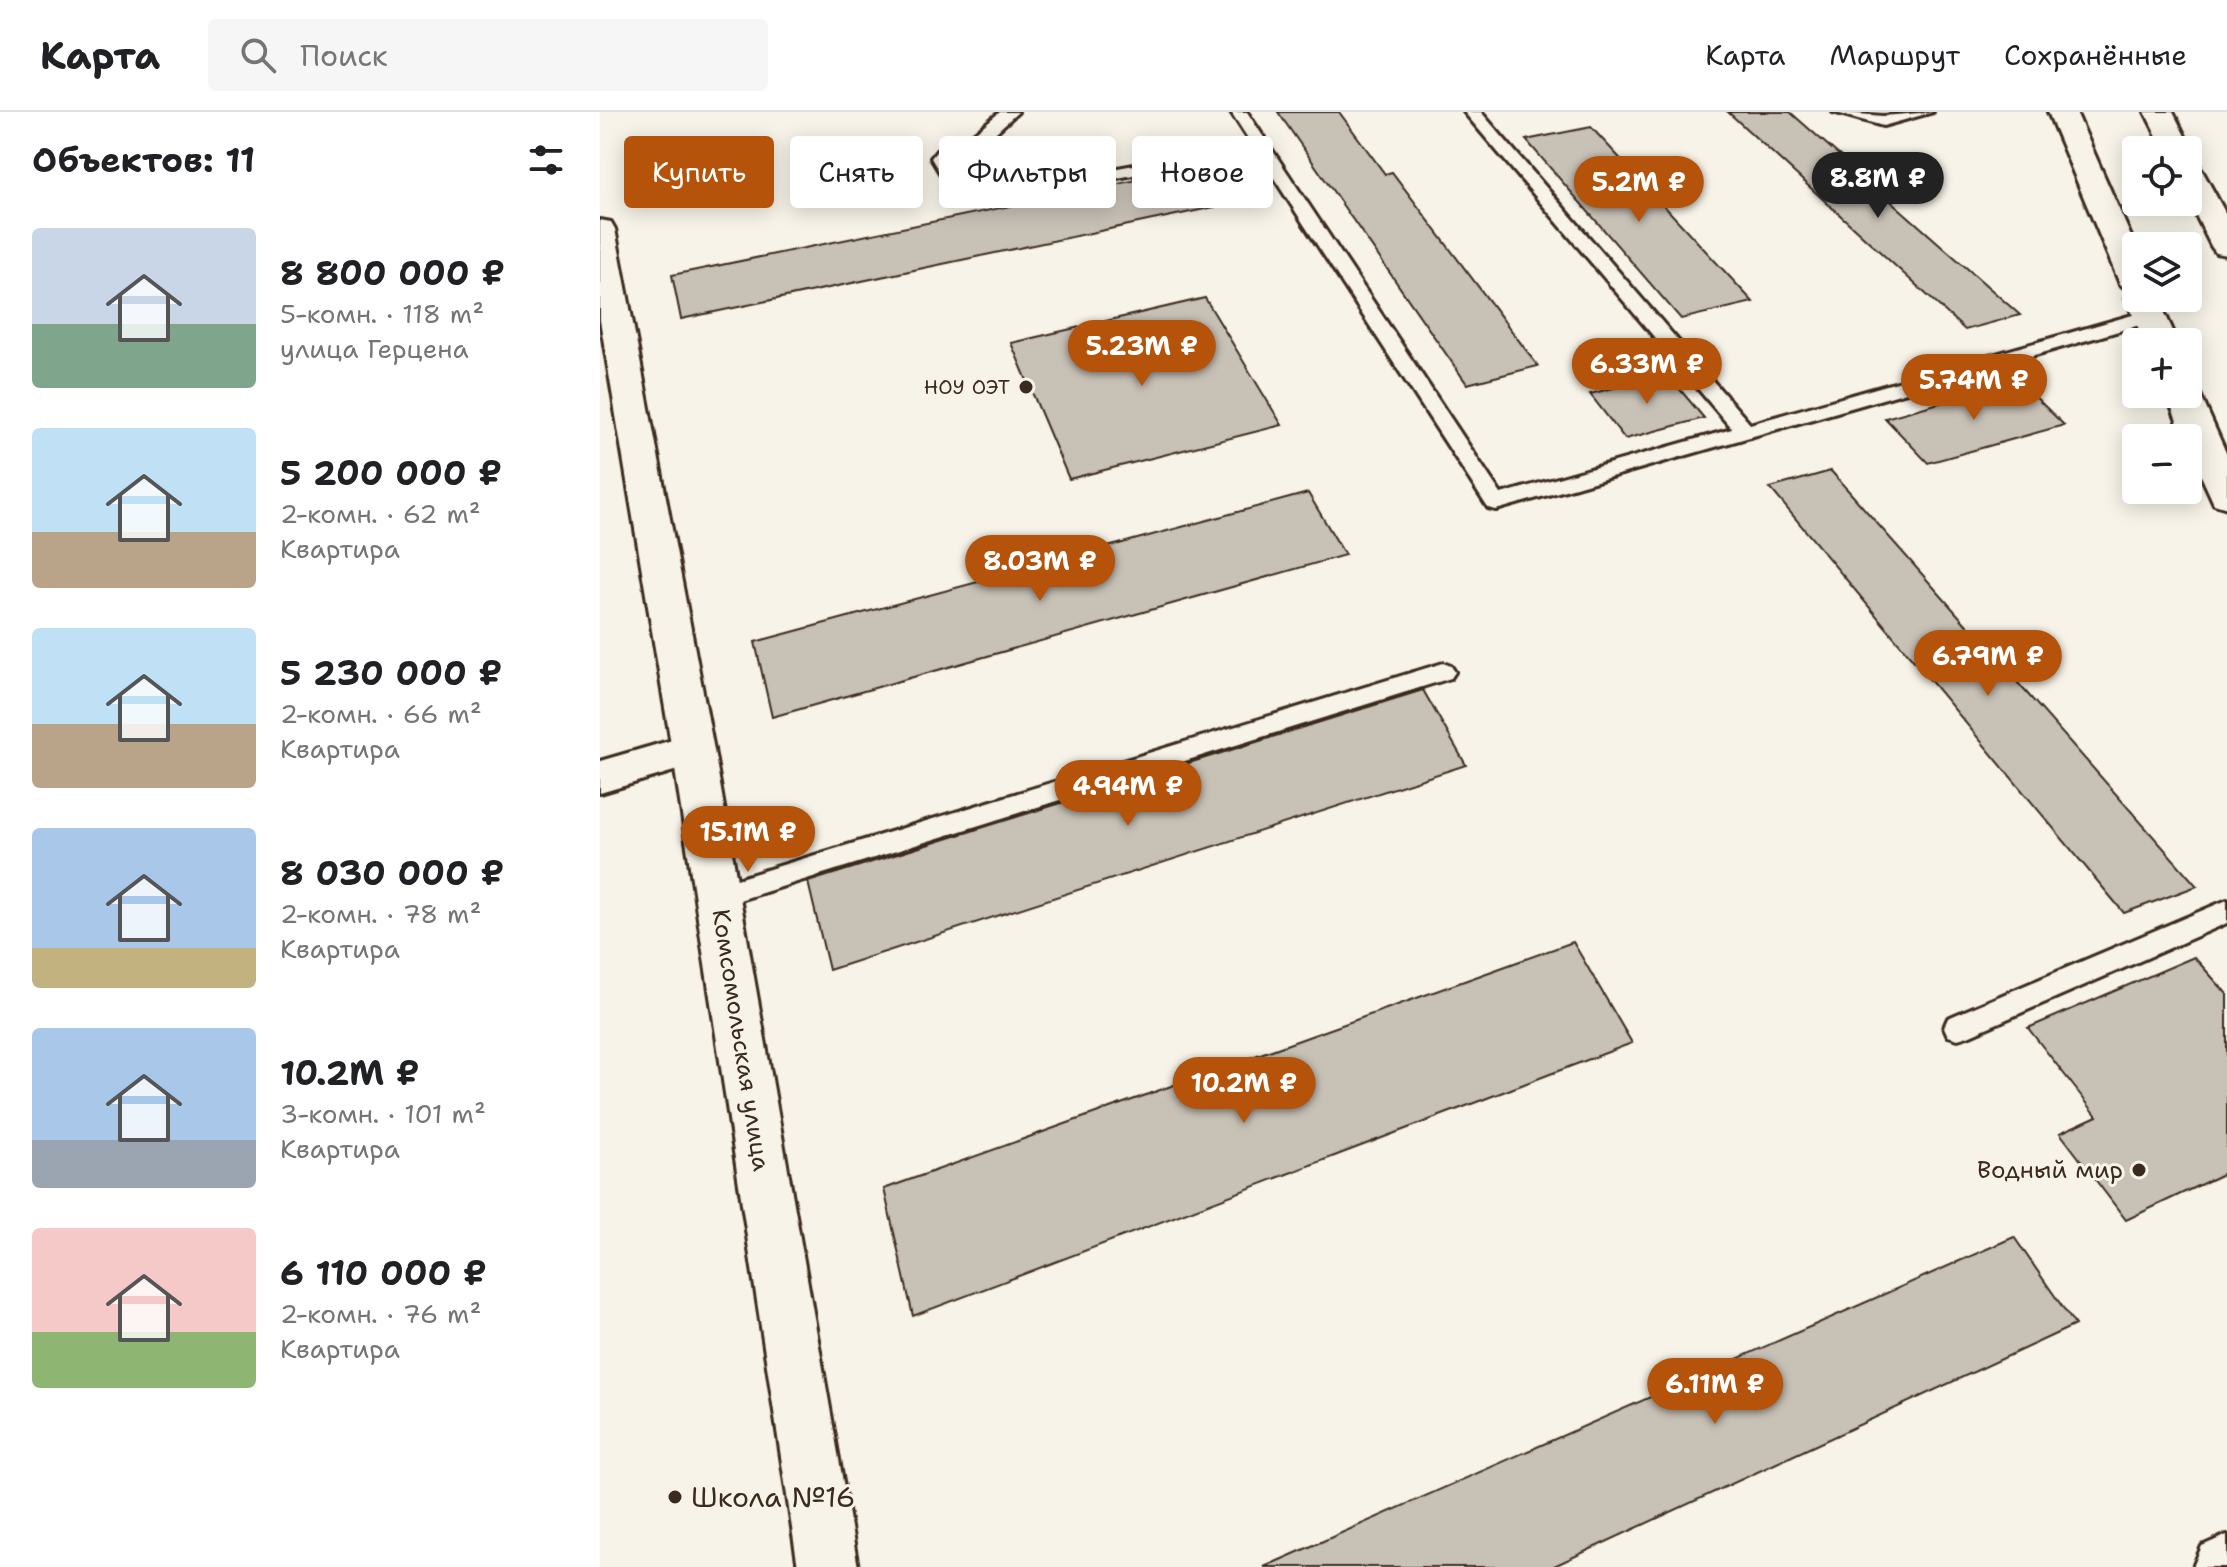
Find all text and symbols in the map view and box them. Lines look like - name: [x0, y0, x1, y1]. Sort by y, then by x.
- search box: [208, 19, 768, 91]
- text: Карта: [40, 30, 160, 81]
- icon: search: [236, 33, 280, 77]
- text: Поиск: [300, 35, 388, 76]
- text: Карта: [1705, 36, 1785, 74]
- text: Маршрут: [1829, 36, 1960, 74]
- text: Сохранённые: [2004, 36, 2187, 74]
- chip: Купить: [624, 136, 774, 208]
- chip: Снять: [790, 136, 923, 208]
- chip: Фильтры: [939, 136, 1116, 208]
- chip: Новое: [1132, 136, 1273, 208]
- map controls: [2122, 136, 2202, 504]
- button: locate: [2122, 136, 2202, 216]
- text: Объектов: 11: [32, 137, 255, 183]
- icon: filters: [524, 138, 568, 182]
- pin: 8.8M ₽: [1813, 152, 1943, 220]
- pin: 5.2M ₽: [1574, 156, 1704, 224]
- text: 8.8M ₽: [1830, 160, 1926, 195]
- text: 5.2M ₽: [1592, 164, 1686, 199]
- button: layers: [2122, 232, 2202, 312]
- text: 8 800 000 ₽: [280, 250, 505, 296]
- icon: home: [96, 260, 192, 356]
- text: 5-комн. · 118 m²: [280, 296, 484, 331]
- pin: 5.23M ₽: [1068, 320, 1216, 388]
- text: 5.23M ₽: [1086, 328, 1198, 363]
- button: +: [2122, 328, 2202, 408]
- text: улица Герцена: [280, 331, 469, 366]
- pin: 6.33M ₽: [1573, 338, 1721, 406]
- text: 6.33M ₽: [1590, 346, 1704, 381]
- pin: 5.74M ₽: [1900, 354, 2048, 422]
- text: 5.74M ₽: [1919, 362, 2029, 397]
- place label: НОУ ОЭТ: [924, 374, 1010, 400]
- marker: НОУ ОЭТ: [1017, 378, 1035, 396]
- button: −: [2122, 424, 2202, 504]
- text: 5 200 000 ₽: [280, 450, 502, 496]
- icon: home: [96, 460, 192, 556]
- text: 2-комн. · 62 m²: [280, 496, 481, 531]
- text: Квартира: [280, 531, 400, 566]
- pin: 8.03M ₽: [966, 535, 1114, 603]
- text: 8.03M ₽: [983, 543, 1097, 578]
- pin: 6.79M ₽: [1914, 630, 2062, 698]
- text: 6.79M ₽: [1932, 638, 2044, 673]
- text: 5 230 000 ₽: [280, 650, 502, 696]
- icon: home: [96, 660, 192, 756]
- text: 2-комн. · 66 m²: [280, 696, 482, 731]
- text: Квартира: [280, 731, 400, 766]
- pin: 4.94M ₽: [1054, 760, 1202, 828]
- text: 4.94M ₽: [1073, 768, 1183, 803]
- pin: 15.1M ₽: [674, 806, 822, 874]
- text: 15.1M ₽: [699, 814, 797, 849]
- text: 8 030 000 ₽: [280, 850, 504, 896]
- icon: home: [96, 860, 192, 956]
- text: 2-комн. · 78 m²: [280, 896, 481, 931]
- street label: Комсомольская улица: [704, 907, 778, 1173]
- text: Квартира: [280, 931, 400, 966]
- text: 10.2M ₽: [280, 1050, 420, 1096]
- pin: 10.2M ₽: [1170, 1057, 1318, 1125]
- icon: home: [96, 1060, 192, 1156]
- text: 10.2M ₽: [1191, 1065, 1297, 1100]
- text: 3-комн. · 101 m²: [280, 1096, 486, 1131]
- text: Квартира: [280, 1131, 400, 1166]
- place label: Водный мир: [1977, 1154, 2123, 1186]
- marker: Водный мир: [2130, 1161, 2148, 1179]
- text: 6 110 000 ₽: [280, 1250, 487, 1296]
- icon: home: [96, 1260, 192, 1356]
- text: 2-комн. · 76 m²: [280, 1296, 481, 1331]
- text: Квартира: [280, 1331, 400, 1366]
- pin: 6.11M ₽: [1641, 1358, 1789, 1426]
- text: 6.11M ₽: [1665, 1366, 1765, 1401]
- place label: Школа №16: [691, 1478, 855, 1516]
- marker: Школа №16: [666, 1488, 684, 1506]

